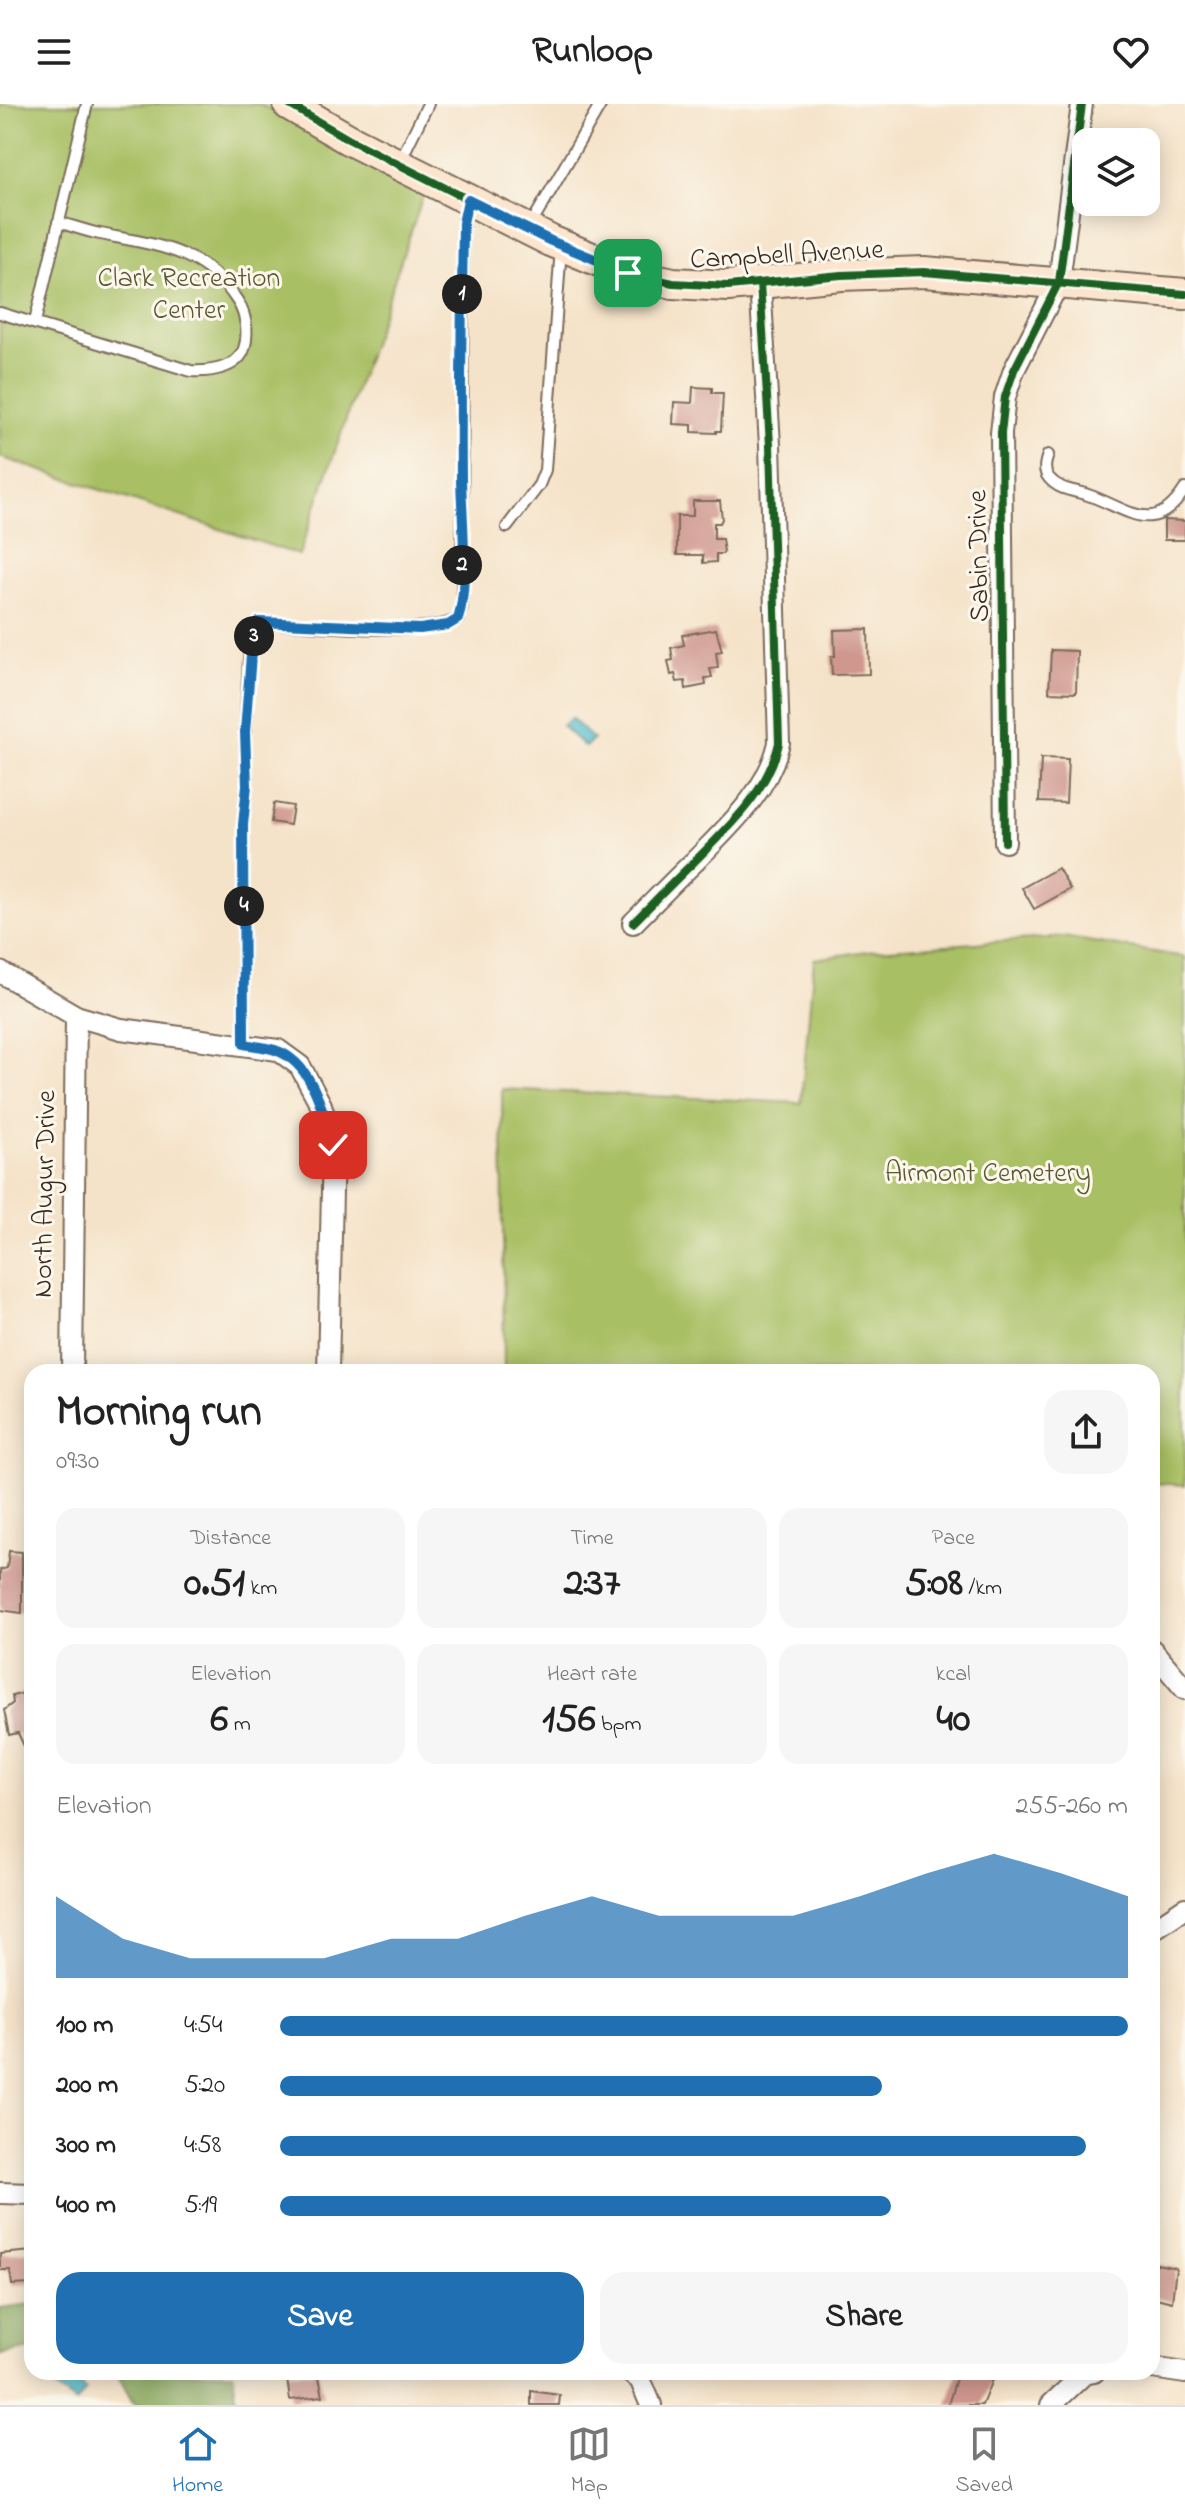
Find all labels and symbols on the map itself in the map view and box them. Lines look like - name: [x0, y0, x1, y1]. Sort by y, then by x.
- street label: Campbell Avenue: [689, 230, 885, 282]
- pin: [594, 239, 662, 307]
- park label: Clark Recreation Center: [98, 259, 280, 332]
- pin: 1: [442, 274, 482, 314]
- street label: Sabin Drive: [958, 489, 1002, 622]
- pin: 2: [442, 545, 482, 585]
- pin: 3: [234, 616, 274, 656]
- pin: 4: [224, 886, 264, 926]
- street label: North Augur Drive: [24, 1089, 68, 1298]
- pin: [299, 1111, 367, 1179]
- park label: Airmont Cemetery: [885, 1154, 1091, 1195]

